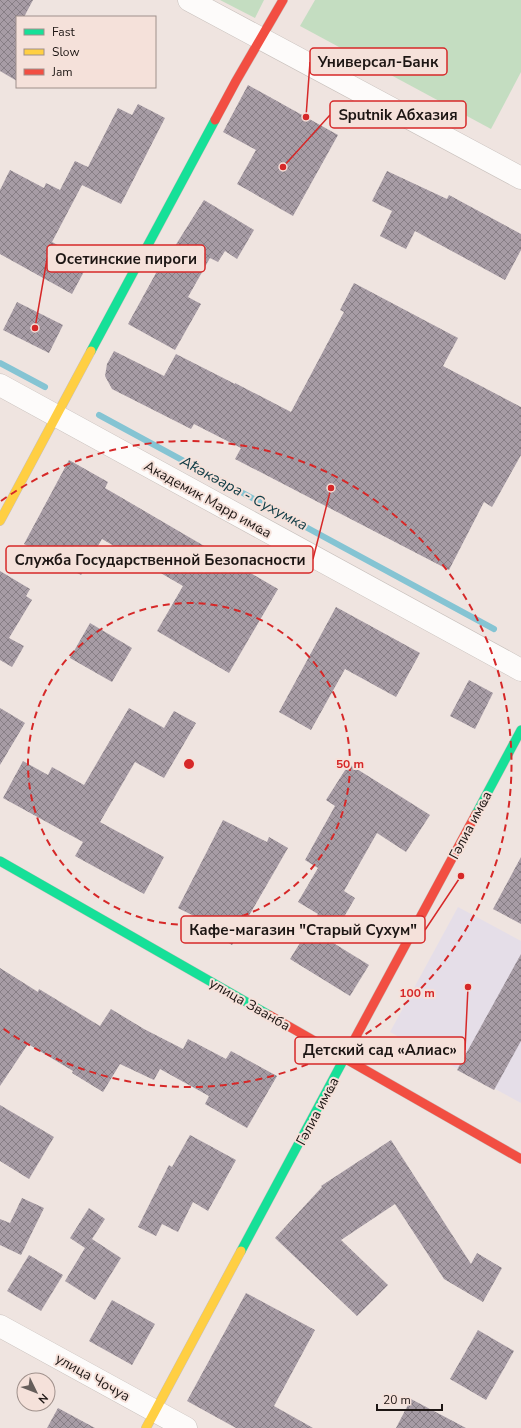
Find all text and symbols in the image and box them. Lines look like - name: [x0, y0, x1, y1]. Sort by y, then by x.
- legend: [16, 16, 156, 88]
- text: Fast: [52, 24, 75, 40]
- text: Slow: [52, 44, 80, 60]
- callout: Универсал-Банк: [310, 48, 447, 75]
- text: Универсал-Банк: [317, 52, 439, 72]
- text: Jam: [51, 64, 73, 80]
- callout: Sputnik Абхазия: [330, 101, 466, 128]
- text: Sputnik Абхазия: [338, 105, 458, 125]
- callout: Осетинские пироги: [47, 245, 205, 272]
- text: Осетинские пироги: [55, 249, 197, 269]
- water label: Аҟәкәара - Сухумка: [176, 451, 311, 535]
- street label: Академик Марр имҩа: [141, 456, 275, 542]
- callout: Служба Государственной Безопасности: [6, 546, 313, 573]
- text: Служба Государственной Безопасности: [14, 550, 306, 570]
- text: 50 m: [336, 756, 364, 772]
- centre of rings: [182, 757, 196, 771]
- street label: Гәлиа имҩа: [445, 788, 496, 863]
- callout: Кафе-магазин "Старый Сухум": [181, 916, 425, 943]
- text: Кафе-магазин "Старый Сухум": [189, 920, 417, 940]
- street label: улица Званба: [206, 974, 294, 1035]
- text: 100 m: [399, 985, 435, 1001]
- callout: Детский сад «Алиас»: [295, 1037, 465, 1064]
- text: Детский сад «Алиас»: [303, 1040, 457, 1060]
- street label: Гәлиа имҩа: [292, 1074, 343, 1149]
- street label: улица Чочуа: [52, 1349, 133, 1406]
- north arrow: [16, 1372, 56, 1412]
- scale bar: [377, 1386, 442, 1412]
- text: N: [35, 1390, 51, 1407]
- text: 20 m: [383, 1392, 411, 1408]

